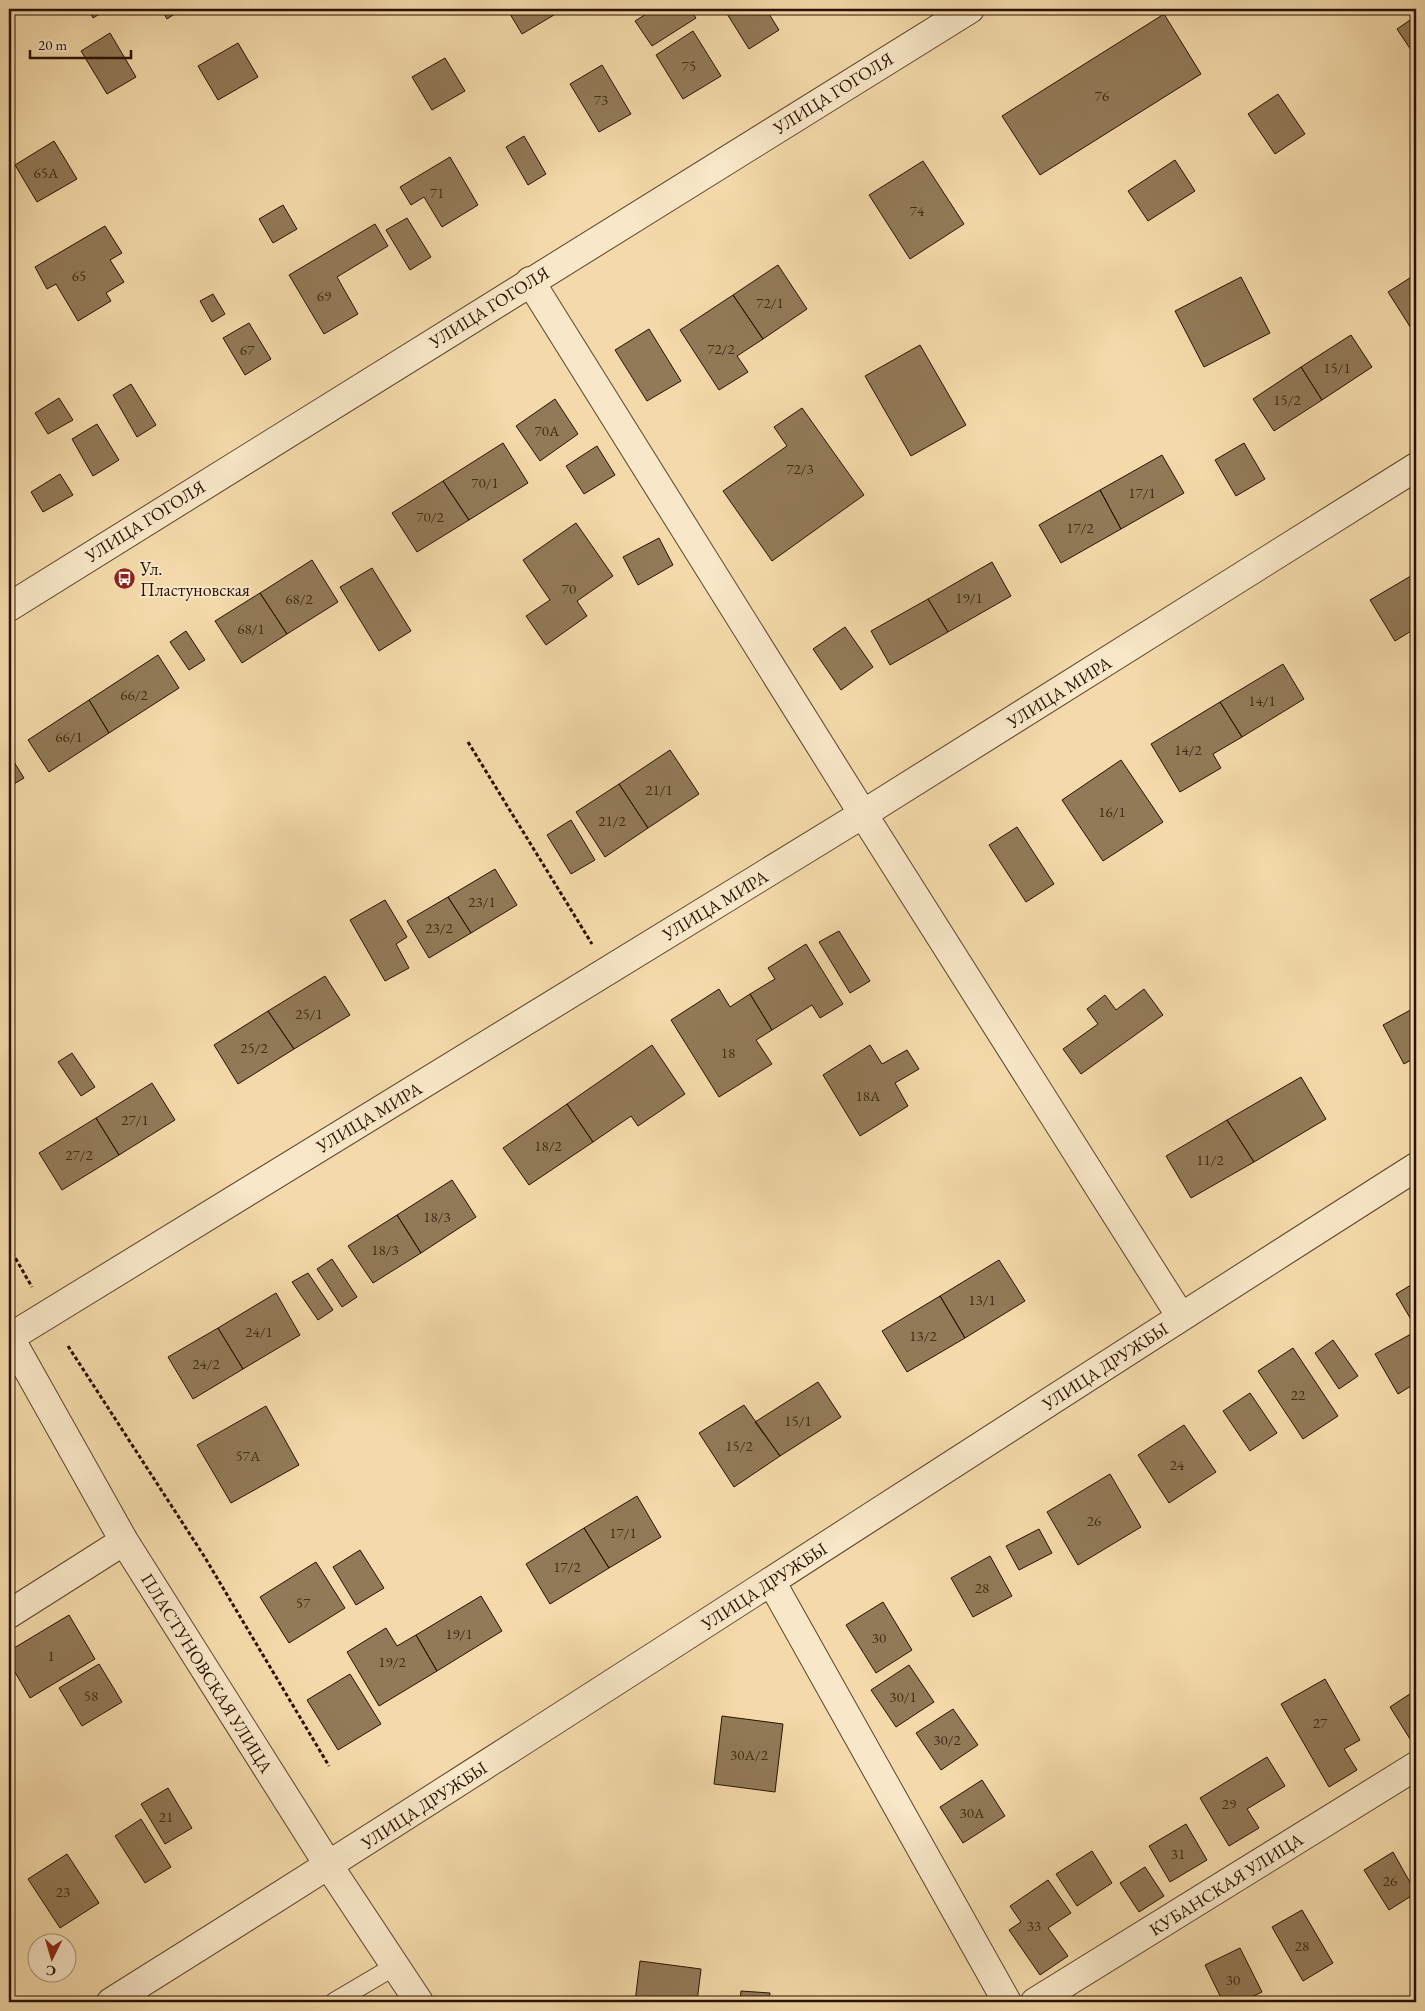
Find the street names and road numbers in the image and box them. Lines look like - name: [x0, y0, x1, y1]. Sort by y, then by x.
- street label: УЛИЦА ГОГОЛЯ: [768, 47, 897, 140]
- street label: УЛИЦА ГОГОЛЯ: [424, 261, 553, 354]
- street label: УЛИЦА ГОГОЛЯ: [80, 475, 209, 568]
- street label: УЛИЦА МИРА: [1002, 650, 1116, 734]
- street label: УЛИЦА МИРА: [657, 864, 772, 946]
- street label: УЛИЦА МИРА: [311, 1076, 426, 1158]
- street label: УЛИЦА ДРУЖБЫ: [1037, 1317, 1173, 1416]
- street label: УЛИЦА ДРУЖБЫ: [696, 1537, 832, 1636]
- street label: ПЛАСТУНОВСКАЯ УЛИЦА: [136, 1569, 278, 1778]
- street label: УЛИЦА ДРУЖБЫ: [356, 1756, 492, 1855]
- street label: КУБАНСКАЯ УЛИЦА: [1145, 1827, 1308, 1941]

